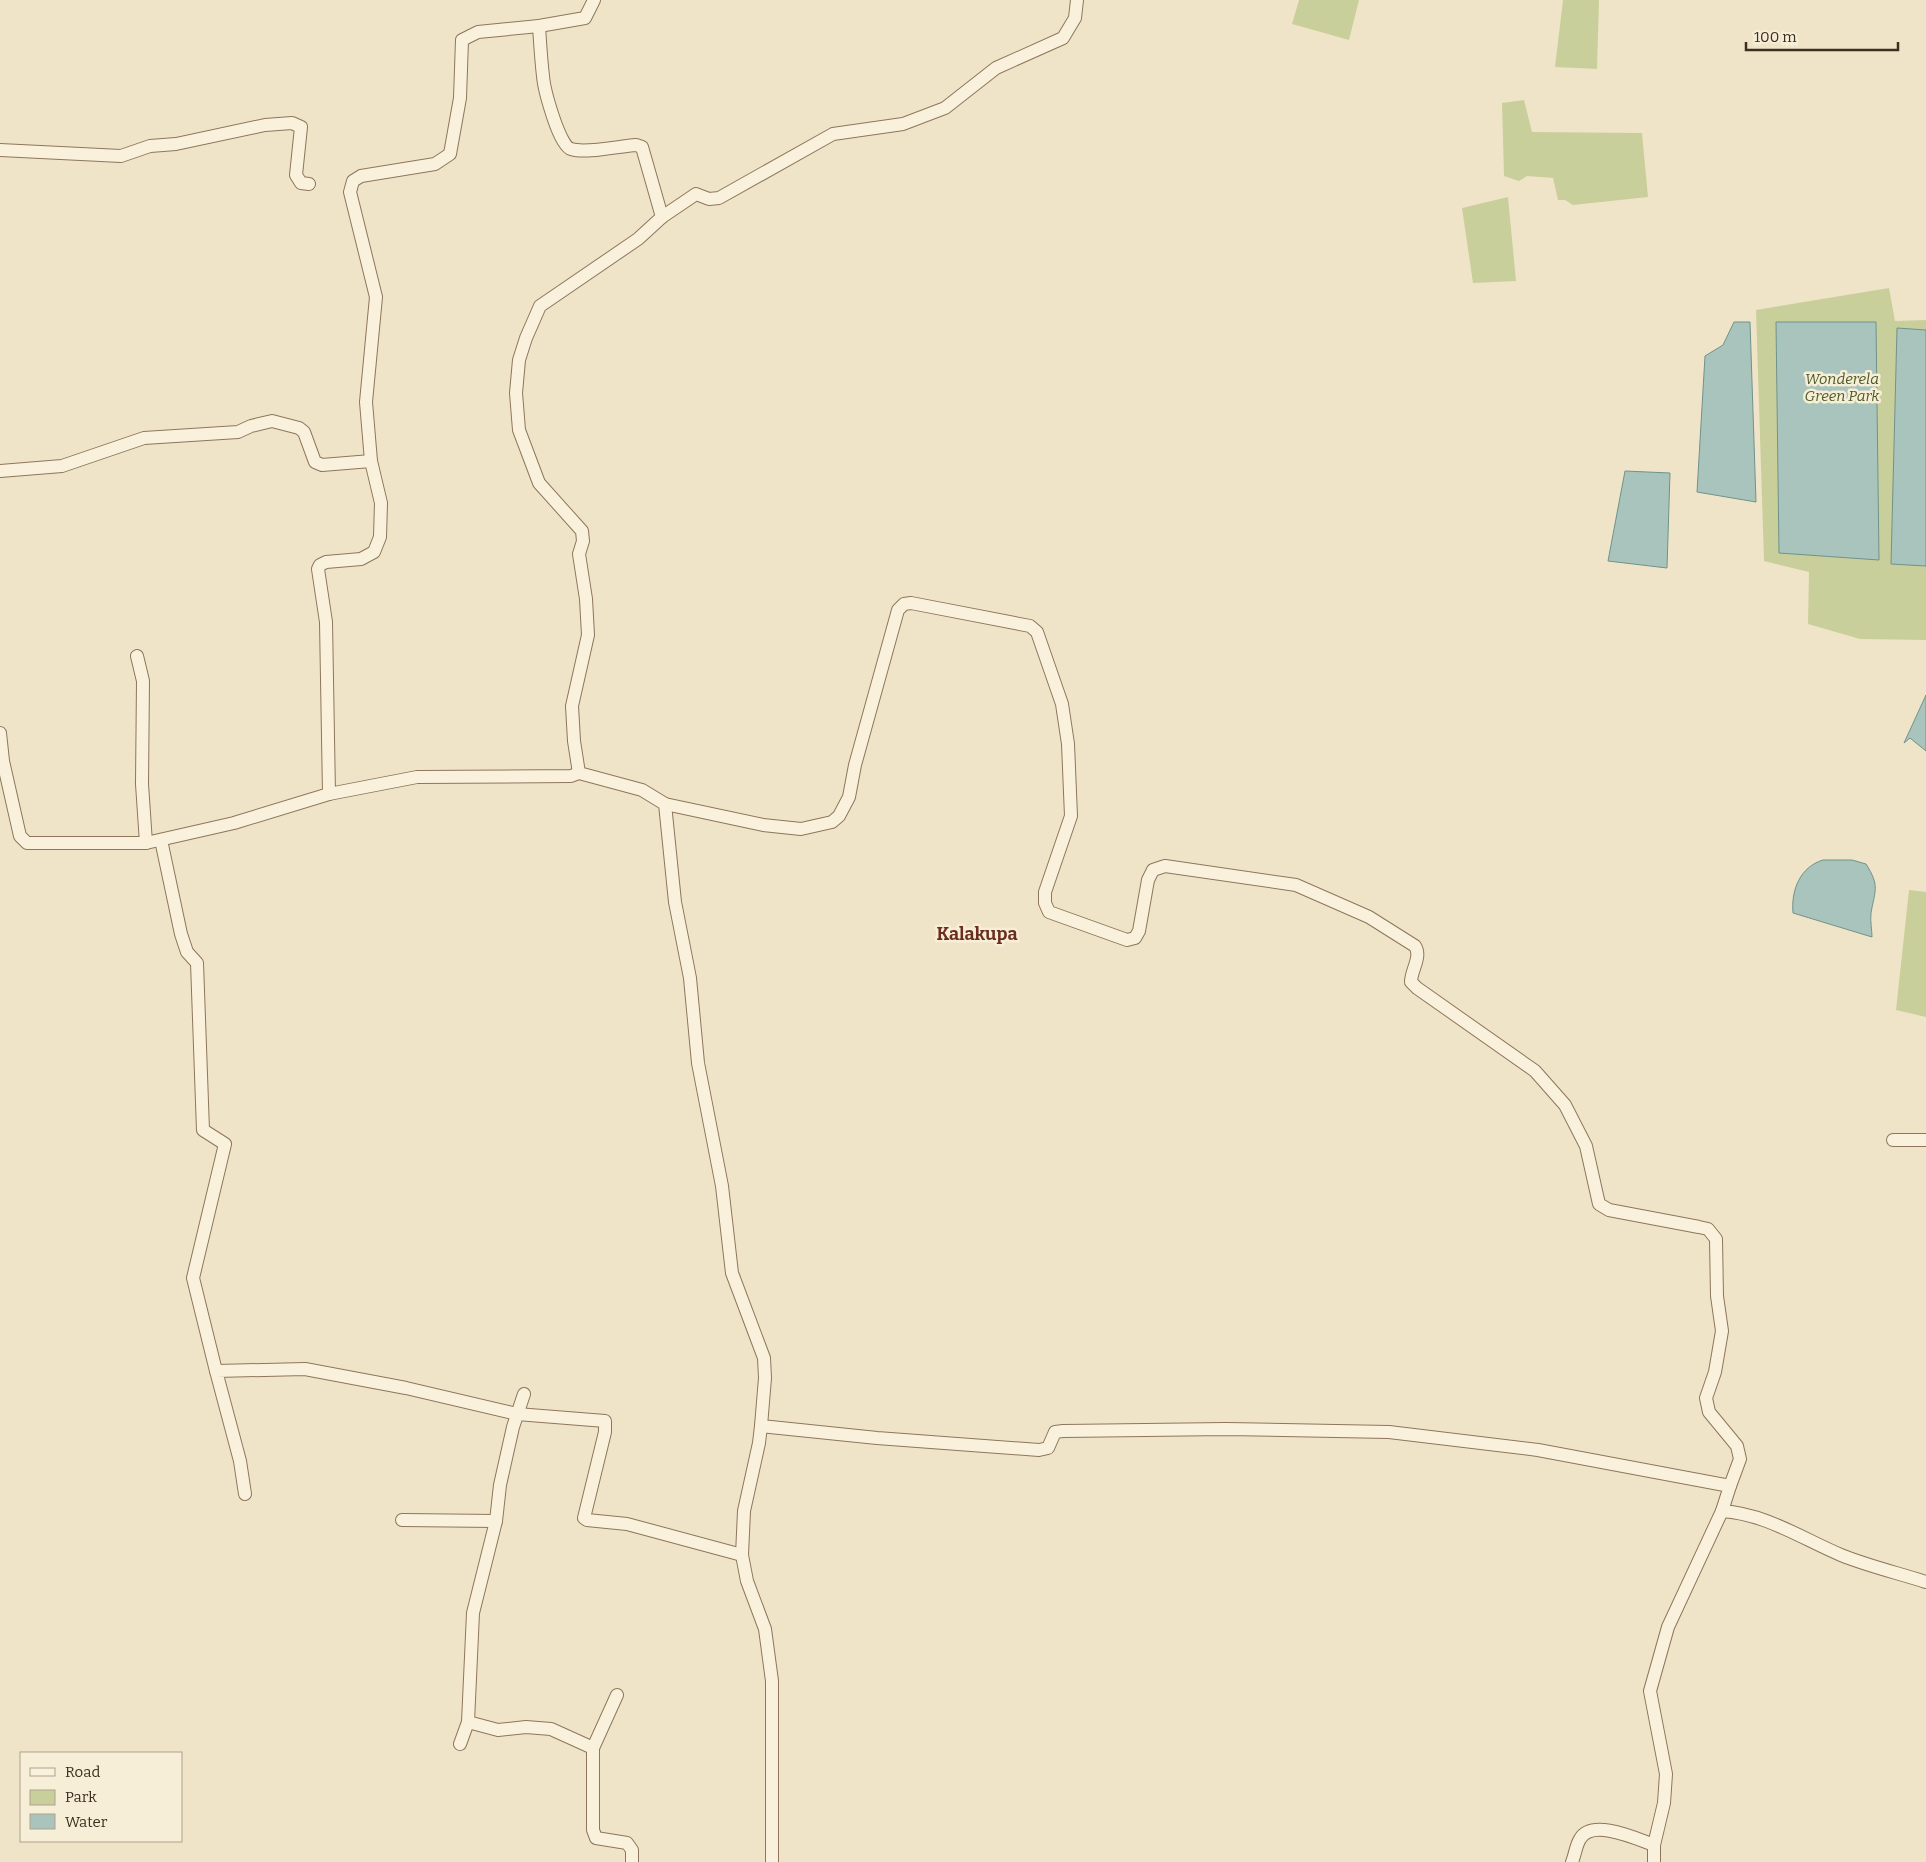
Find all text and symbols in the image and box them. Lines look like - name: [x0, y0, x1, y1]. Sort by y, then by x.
- scale bar: [1746, 20, 1898, 52]
- text: 100 m: [1754, 28, 1797, 46]
- park label: Wonderela Green Park: [1805, 370, 1880, 405]
- district label: Kalakupa: [937, 923, 1018, 945]
- legend: [20, 1752, 182, 1842]
- text: Road: [65, 1763, 100, 1781]
- text: Park: [65, 1788, 97, 1806]
- text: Water: [65, 1813, 108, 1831]

